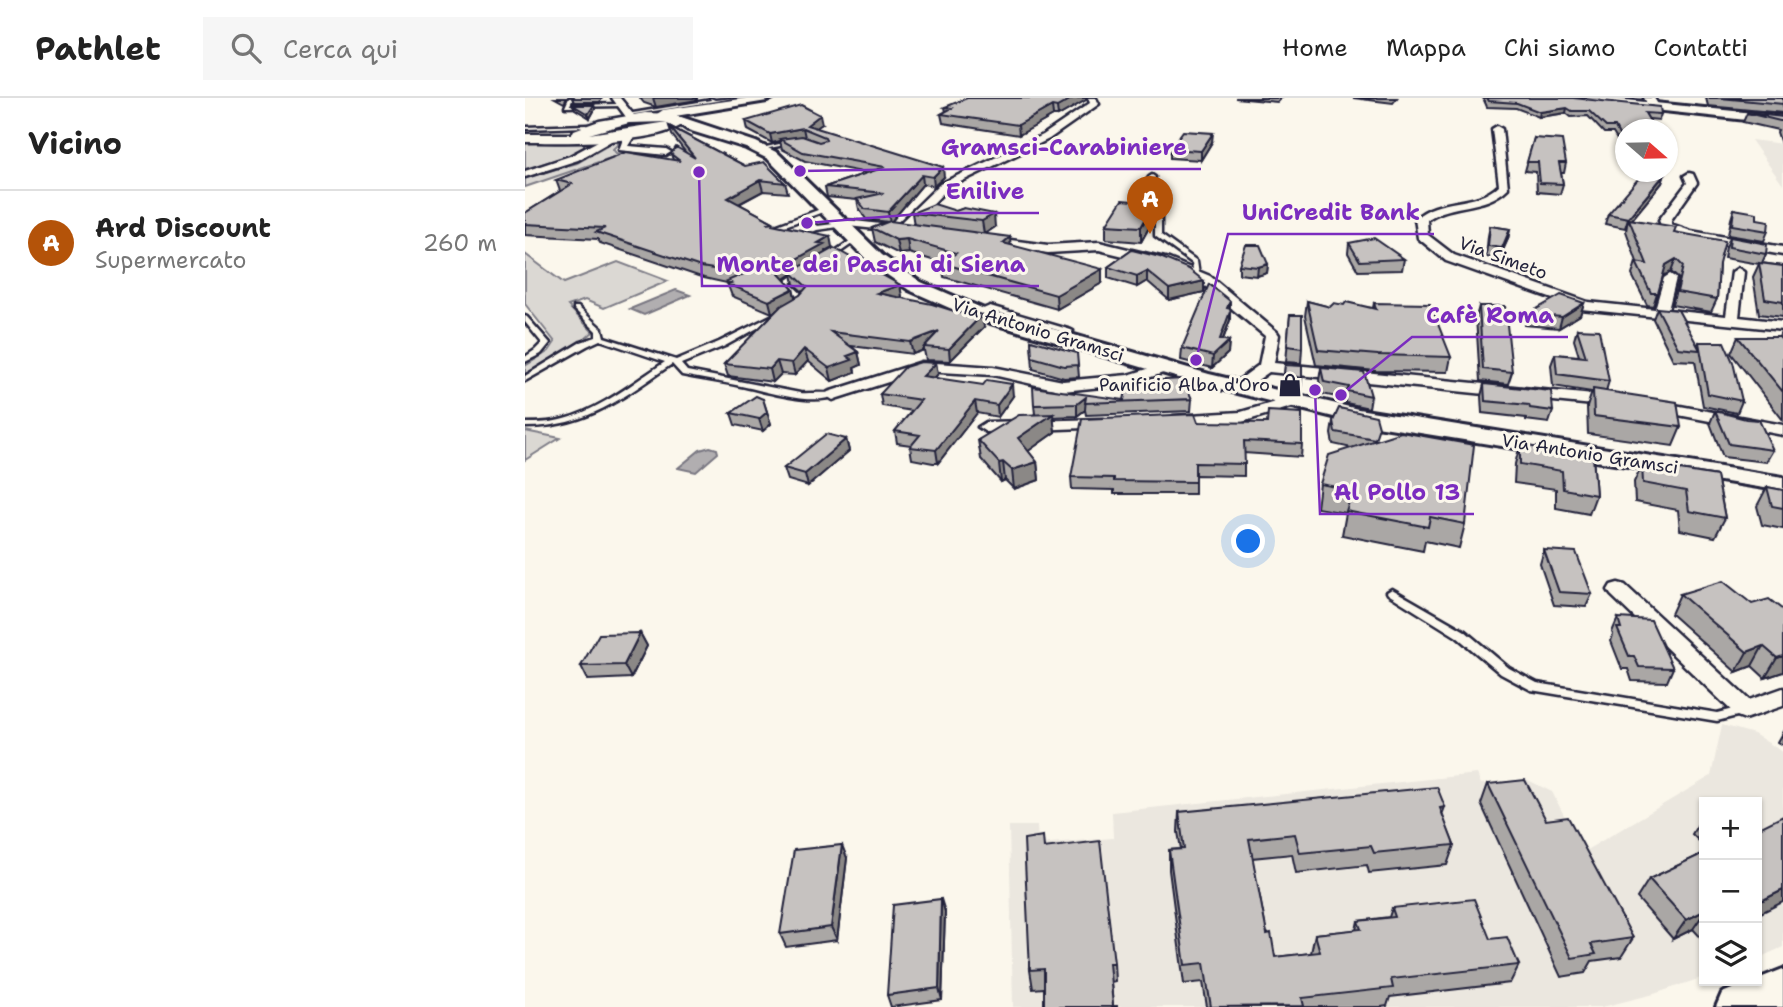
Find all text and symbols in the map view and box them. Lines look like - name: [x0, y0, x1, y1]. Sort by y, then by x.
- search box: [203, 17, 693, 80]
- text: Pathlet: [35, 26, 161, 71]
- icon: search: [227, 29, 265, 67]
- text: Cerca qui: [283, 31, 398, 66]
- text: Home: [1282, 32, 1348, 64]
- text: Mappa: [1386, 32, 1466, 64]
- text: Chi siamo: [1504, 32, 1616, 64]
- text: Contatti: [1654, 32, 1748, 64]
- north arrow: [1615, 119, 1678, 182]
- text: Vicino: [28, 123, 122, 164]
- callout: Gramsci-Carabiniere: [927, 125, 1201, 169]
- text: Gramsci-Carabiniere: [941, 132, 1187, 162]
- callout: Enilive: [932, 169, 1039, 213]
- text: Enilive: [945, 176, 1025, 206]
- pin: A: [1127, 176, 1173, 234]
- callout: UniCredit Bank: [1228, 190, 1434, 234]
- text: UniCredit Bank: [1242, 197, 1420, 227]
- text: Ard Discount: [95, 210, 271, 245]
- text: A: [42, 228, 60, 258]
- text: 260 m: [423, 228, 497, 258]
- street label: Via Simeto: [1455, 231, 1551, 285]
- callout: Monte dei Paschi di Siena: [702, 242, 1039, 286]
- text: Supermercato: [95, 245, 246, 275]
- text: Monte dei Paschi di Siena: [716, 249, 1026, 279]
- street label: Via Antonio Gramsci: [949, 292, 1127, 368]
- callout: Cafè Roma: [1412, 293, 1568, 337]
- text: Cafè Roma: [1426, 300, 1554, 330]
- shop icon: Panificio Alba d'Oro: [1276, 371, 1304, 399]
- place label: Panificio Alba d'Oro: [1099, 373, 1270, 397]
- street label: Via Antonio Gramsci: [1500, 428, 1680, 480]
- callout: Al Pollo 13: [1320, 470, 1474, 514]
- text: Al Pollo 13: [1334, 477, 1460, 507]
- your location: [1231, 524, 1265, 558]
- map controls: [1699, 797, 1762, 986]
- button: +: [1699, 797, 1762, 860]
- button: −: [1699, 860, 1762, 923]
- button: layers: [1699, 923, 1762, 986]

